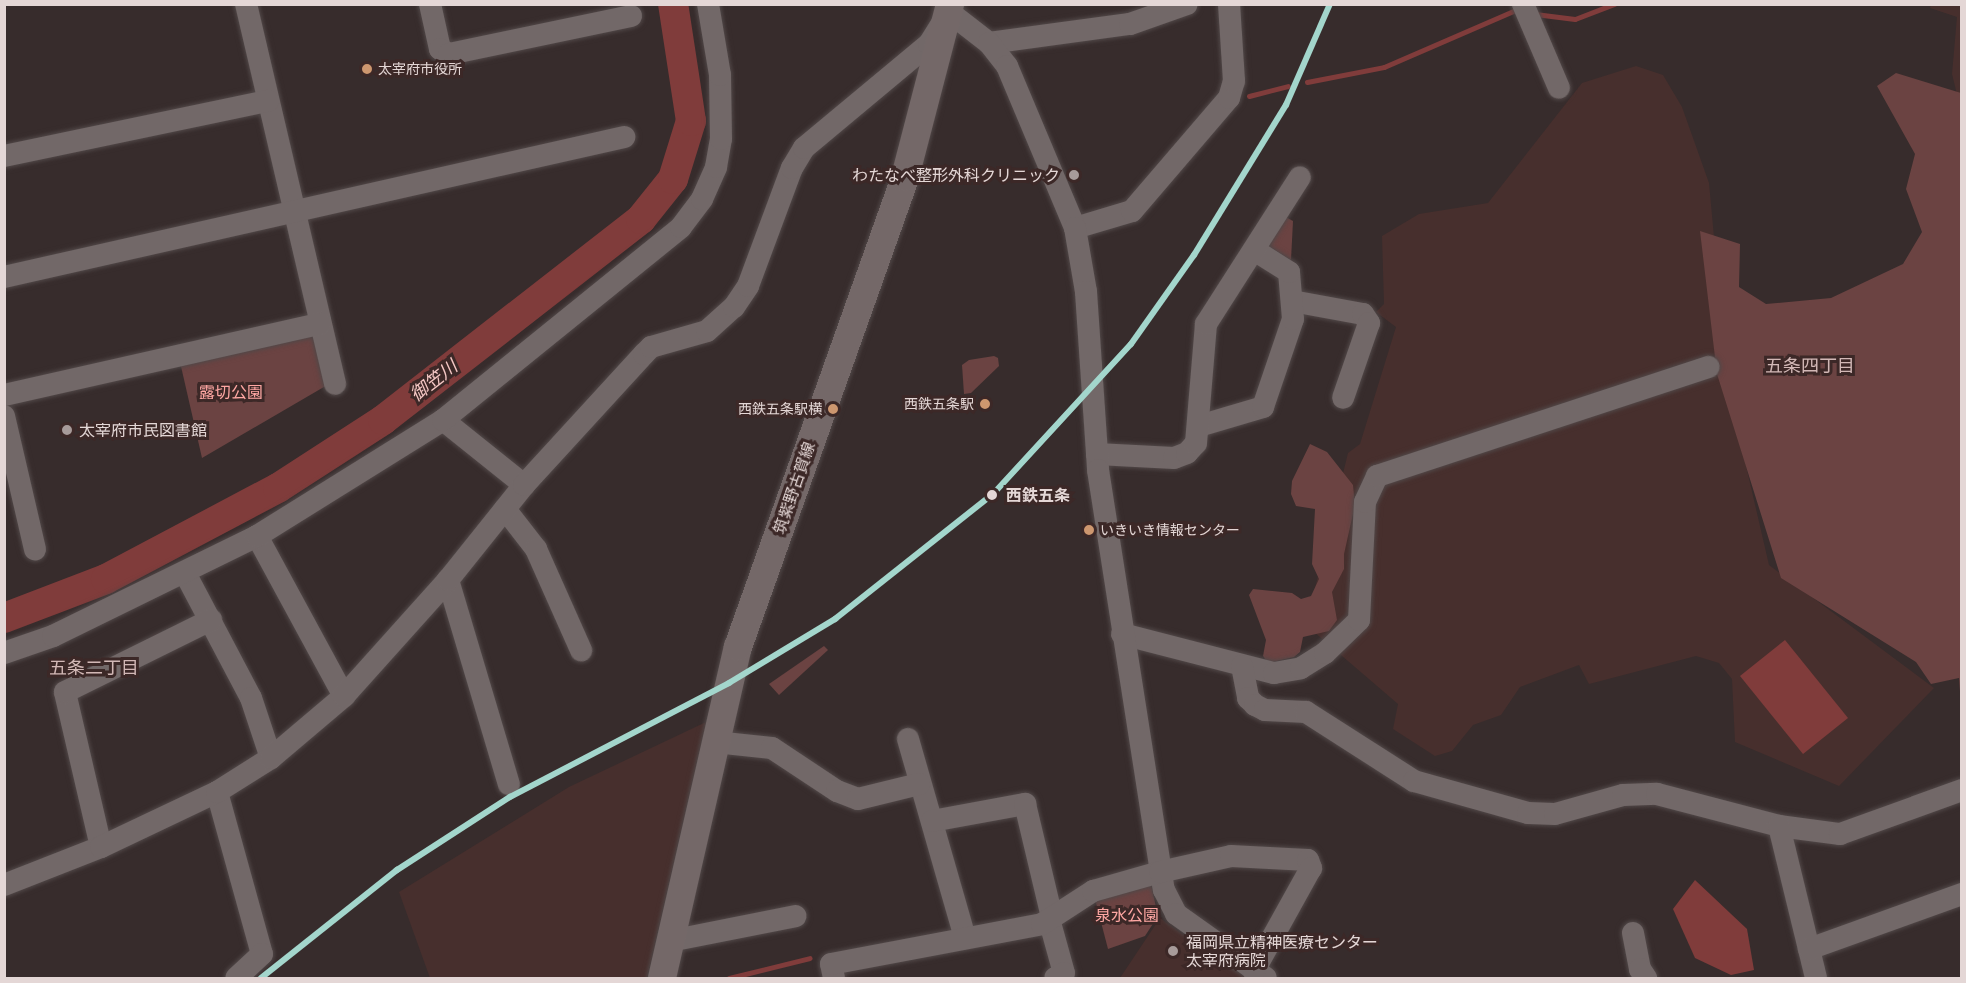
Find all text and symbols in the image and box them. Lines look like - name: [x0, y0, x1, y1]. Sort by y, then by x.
- place label: 太宰府市役所: [378, 61, 462, 77]
- marker: 太宰府市役所: [361, 63, 373, 75]
- place label: わたなべ整形外科クリニック: [852, 165, 1060, 185]
- marker: わたなべ整形外科クリニック: [1065, 166, 1083, 184]
- district label: 五条四丁目: [1765, 355, 1855, 377]
- water label: 御笠川: [406, 356, 462, 406]
- park label: 露切公園: [199, 382, 263, 402]
- place label: 西鉄五条駅: [904, 396, 974, 412]
- marker: 西鉄五条駅: [979, 398, 991, 410]
- place label: 西鉄五条駅横: [738, 401, 822, 417]
- marker: 西鉄五条駅横: [827, 403, 839, 415]
- place label: 太宰府市民図書館: [79, 420, 207, 440]
- marker: 太宰府市民図書館: [60, 423, 74, 437]
- street label: 筑紫野古賀線: [769, 439, 819, 537]
- place label: 西鉄五条: [1006, 485, 1070, 505]
- marker: 西鉄五条: [983, 486, 1001, 504]
- place label: いきいき情報センター: [1100, 522, 1240, 538]
- marker: いきいき情報センター: [1083, 524, 1095, 536]
- district label: 五条二丁目: [49, 657, 139, 679]
- park label: 泉水公園: [1095, 905, 1159, 925]
- place label: 福岡県立精神医療センター 太宰府病院: [1186, 932, 1378, 970]
- marker: 福岡県立精神医療センター 太宰府病院: [1164, 942, 1182, 960]

